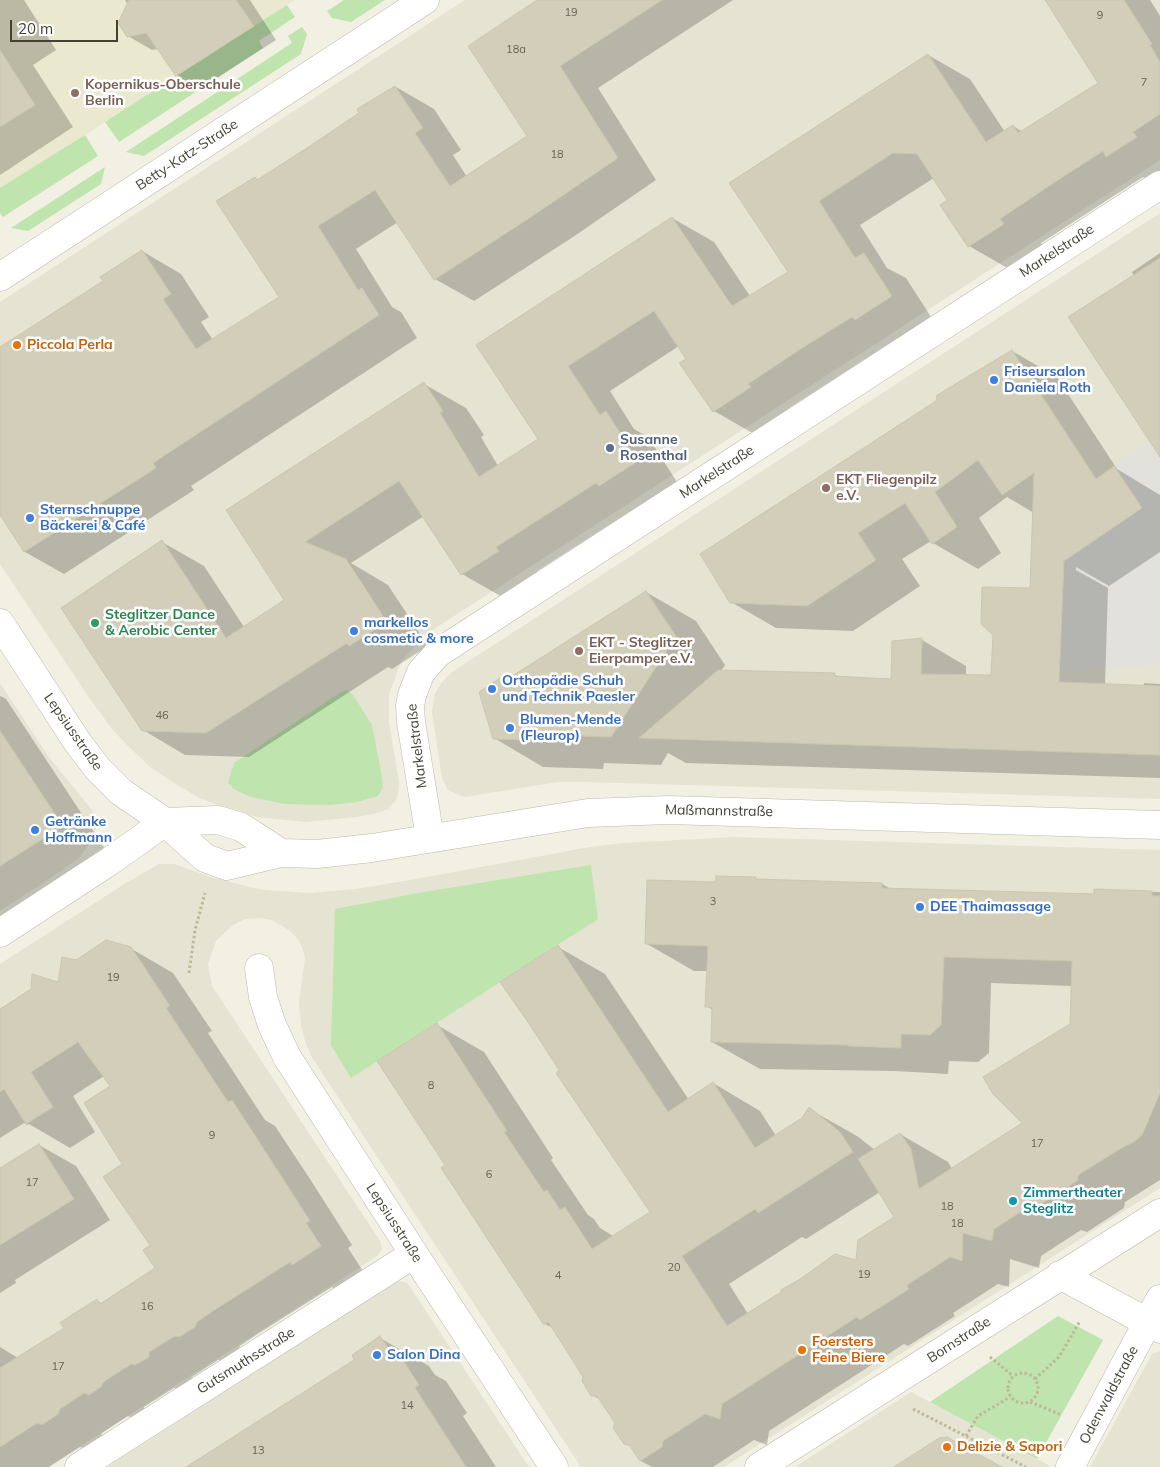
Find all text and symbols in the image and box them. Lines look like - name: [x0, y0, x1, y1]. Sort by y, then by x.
- house number: 19: [564, 6, 578, 20]
- house number: 9: [1097, 9, 1103, 23]
- scale bar: [12, 10, 120, 42]
- text: 20 m: [18, 19, 53, 38]
- house number: 18a: [506, 43, 526, 57]
- house number: 7: [1141, 76, 1147, 90]
- place label: Kopernikus-Oberschule Berlin: [85, 77, 241, 110]
- marker: Kopernikus-Oberschule Berlin: [69, 87, 81, 99]
- street label: Betty-Katz-Straße: [133, 116, 241, 194]
- house number: 18: [550, 148, 564, 162]
- street label: Markelstraße: [1017, 221, 1097, 281]
- place label: Piccola Perla: [27, 337, 113, 353]
- marker: Piccola Perla: [11, 339, 23, 351]
- place label: Friseursalon Daniela Roth: [1004, 364, 1091, 397]
- marker: Friseursalon Daniela Roth: [988, 374, 1000, 386]
- place label: Susanne Rosenthal: [620, 432, 687, 464]
- marker: Susanne Rosenthal: [604, 442, 616, 454]
- street label: Markelstraße: [677, 442, 757, 502]
- place label: EKT Fliegenpilz e.V.: [836, 472, 937, 504]
- marker: EKT Fliegenpilz e.V.: [820, 482, 832, 494]
- place label: Sternschnuppe Bäckerei & Café: [40, 502, 145, 534]
- marker: Sternschnuppe Bäckerei & Café: [24, 512, 36, 524]
- place label: Steglitzer Dance & Aerobic Center: [105, 607, 217, 640]
- place label: markellos cosmetic & more: [364, 615, 474, 648]
- marker: Steglitzer Dance & Aerobic Center: [89, 617, 101, 629]
- marker: markellos cosmetic & more: [348, 625, 360, 637]
- place label: EKT - Steglitzer Eierpamper e.V.: [589, 635, 693, 668]
- marker: EKT - Steglitzer Eierpamper e.V.: [573, 645, 585, 657]
- place label: Orthopädie Schuh und Technik Paesler: [502, 673, 635, 706]
- marker: Orthopädie Schuh und Technik Paesler: [486, 683, 498, 695]
- street label: Lepsiusstraße: [40, 690, 106, 774]
- street label: Markelstraße: [403, 703, 431, 789]
- house number: 46: [155, 709, 169, 723]
- place label: Blumen-Mende (Fleurop): [520, 712, 621, 744]
- marker: Blumen-Mende (Fleurop): [504, 722, 516, 734]
- street label: Maßmannstraße: [665, 802, 773, 820]
- place label: Getränke Hoffmann: [45, 814, 112, 846]
- marker: Getränke Hoffmann: [29, 824, 41, 836]
- house number: 3: [710, 895, 716, 909]
- place label: DEE Thaimassage: [930, 899, 1051, 915]
- marker: DEE Thaimassage: [914, 901, 926, 913]
- house number: 19: [106, 971, 120, 985]
- house number: 8: [428, 1079, 434, 1093]
- house number: 9: [209, 1129, 215, 1143]
- house number: 17: [1030, 1137, 1044, 1151]
- house number: 6: [486, 1168, 492, 1182]
- house number: 17: [25, 1176, 39, 1190]
- street label: Lepsiusstraße: [362, 1180, 426, 1266]
- place label: Zimmertheater Steglitz: [1023, 1185, 1122, 1218]
- marker: Zimmertheater Steglitz: [1007, 1195, 1019, 1207]
- house number: 18: [940, 1200, 954, 1214]
- house number: 18: [950, 1217, 964, 1231]
- house number: 20: [667, 1261, 681, 1275]
- house number: 19: [857, 1268, 871, 1282]
- house number: 4: [555, 1269, 561, 1283]
- house number: 16: [140, 1300, 154, 1314]
- street label: Bornstraße: [924, 1313, 994, 1367]
- street label: Gutsmuthsstraße: [194, 1324, 298, 1398]
- place label: Foersters Feine Biere: [812, 1334, 885, 1366]
- street label: Odenwaldstraße: [1076, 1343, 1142, 1447]
- marker: Foersters Feine Biere: [796, 1344, 808, 1356]
- place label: Salon Dina: [387, 1347, 460, 1363]
- marker: Salon Dina: [371, 1349, 383, 1361]
- house number: 17: [51, 1360, 65, 1374]
- house number: 14: [400, 1399, 414, 1413]
- place label: Delizie & Sapori: [957, 1439, 1062, 1455]
- marker: Delizie & Sapori: [941, 1441, 953, 1453]
- house number: 13: [251, 1444, 265, 1458]

